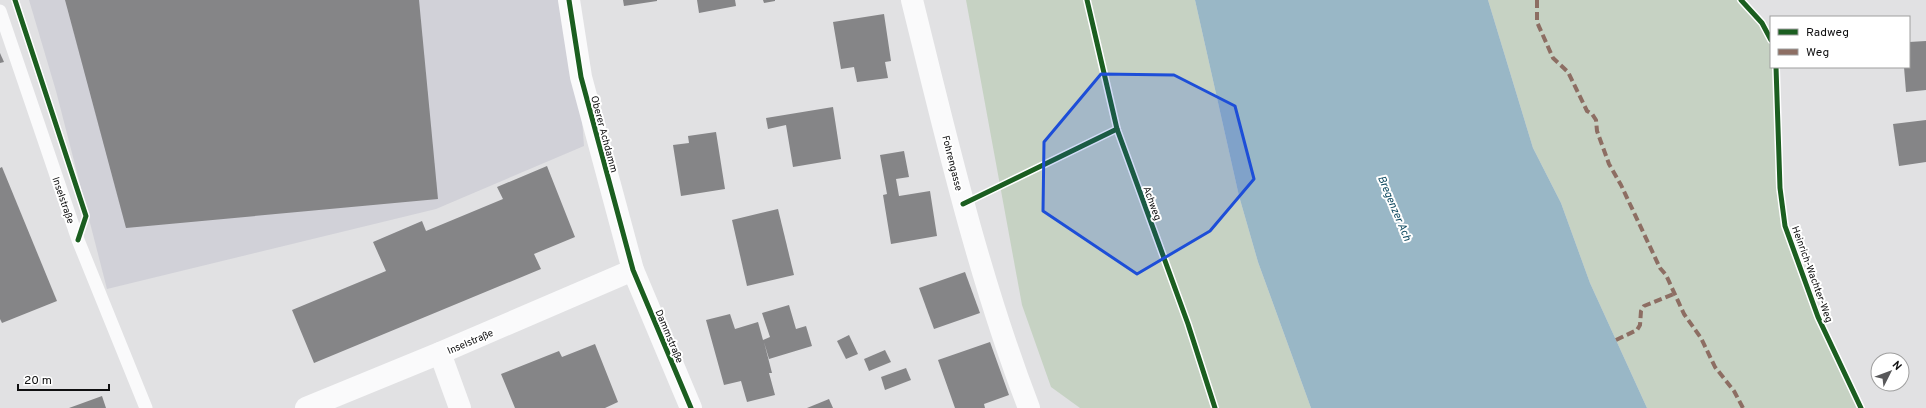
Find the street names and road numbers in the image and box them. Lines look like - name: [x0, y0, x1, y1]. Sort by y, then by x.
- street label: Oberer Achdamm: [587, 95, 620, 174]
- street label: Fohrengasse: [938, 134, 965, 192]
- street label: Inselstraße: [48, 175, 77, 226]
- street label: Achweg: [1139, 185, 1164, 222]
- street label: Heinrich-Wachter-Weg: [1788, 225, 1835, 325]
- street label: Dammstraße: [652, 308, 686, 365]
- street label: Inselstraße: [446, 327, 496, 358]

